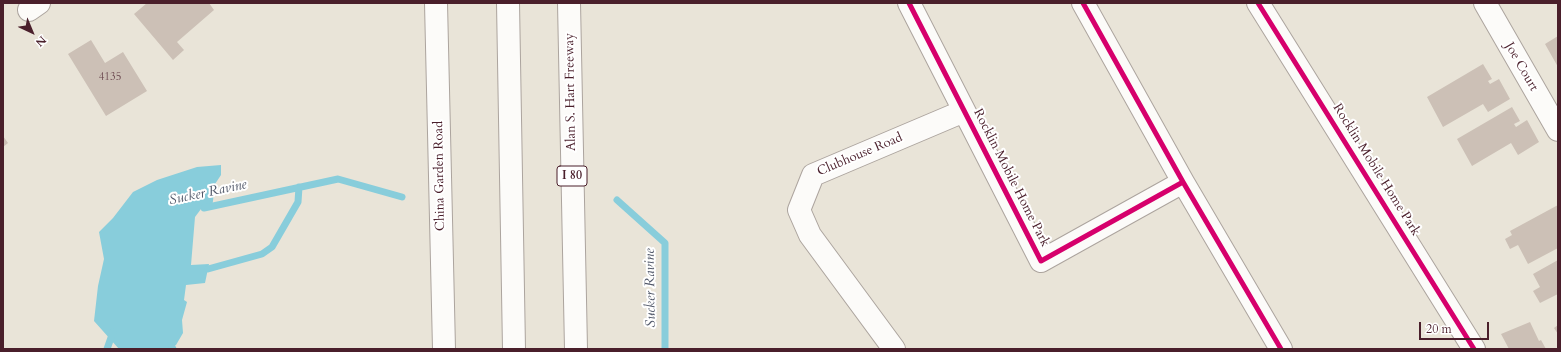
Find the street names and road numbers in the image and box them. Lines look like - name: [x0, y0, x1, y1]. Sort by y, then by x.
- street label: Alan S. Hart Freeway: [562, 33, 580, 151]
- street label: Joe Court: [1501, 40, 1541, 94]
- street label: Rocklin Mobile Home Park: [1329, 101, 1423, 239]
- street label: Rocklin Mobile Home Park: [969, 106, 1053, 250]
- street label: China Garden Road: [431, 121, 449, 231]
- street label: Clubhouse Road: [815, 130, 905, 180]
- road number: I 80: [557, 166, 587, 186]

